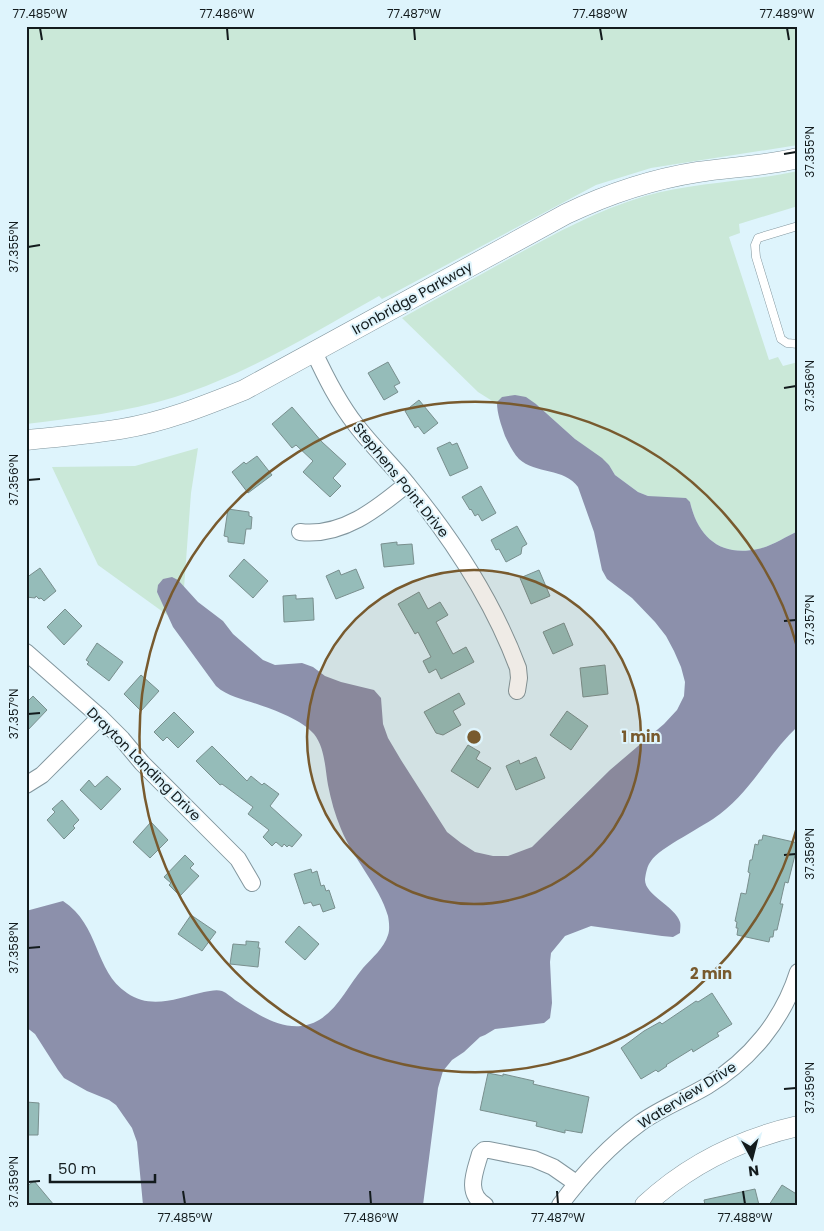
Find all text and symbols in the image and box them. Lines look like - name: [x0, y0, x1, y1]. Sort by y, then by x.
- text: 77.485°W: [13, 5, 68, 22]
- text: 77.486°W: [200, 5, 255, 22]
- text: 77.487°W: [387, 5, 441, 22]
- text: 77.488°W: [573, 5, 628, 22]
- text: 77.489°W: [760, 5, 815, 22]
- text: 37.355°N: [801, 126, 818, 178]
- text: 37.355°N: [5, 221, 22, 273]
- street label: Ironbridge Parkway: [348, 256, 476, 339]
- text: 37.356°N: [801, 360, 818, 412]
- street label: Stephens Point Drive: [348, 418, 454, 542]
- text: 37.356°N: [5, 454, 22, 506]
- text: 37.357°N: [801, 595, 818, 645]
- text: 37.357°N: [5, 689, 22, 739]
- street label: Drayton Landing Drive: [83, 703, 206, 826]
- text: 1 min: [621, 726, 661, 747]
- centre of rings: [465, 728, 483, 746]
- text: 37.358°N: [801, 828, 818, 880]
- text: 37.358°N: [5, 922, 22, 974]
- text: 2 min: [690, 963, 732, 984]
- street label: Waterview Drive: [634, 1057, 740, 1133]
- text: 37.359°N: [801, 1062, 818, 1114]
- north arrow: [726, 1134, 776, 1184]
- scale bar: [50, 1151, 155, 1183]
- text: 37.359°N: [5, 1156, 22, 1208]
- text: 50 m: [58, 1158, 96, 1179]
- text: N: [747, 1160, 760, 1181]
- text: 77.485°W: [158, 1209, 213, 1226]
- text: 77.486°W: [344, 1209, 399, 1226]
- text: 77.487°W: [531, 1209, 585, 1226]
- text: 77.488°W: [718, 1209, 773, 1226]

